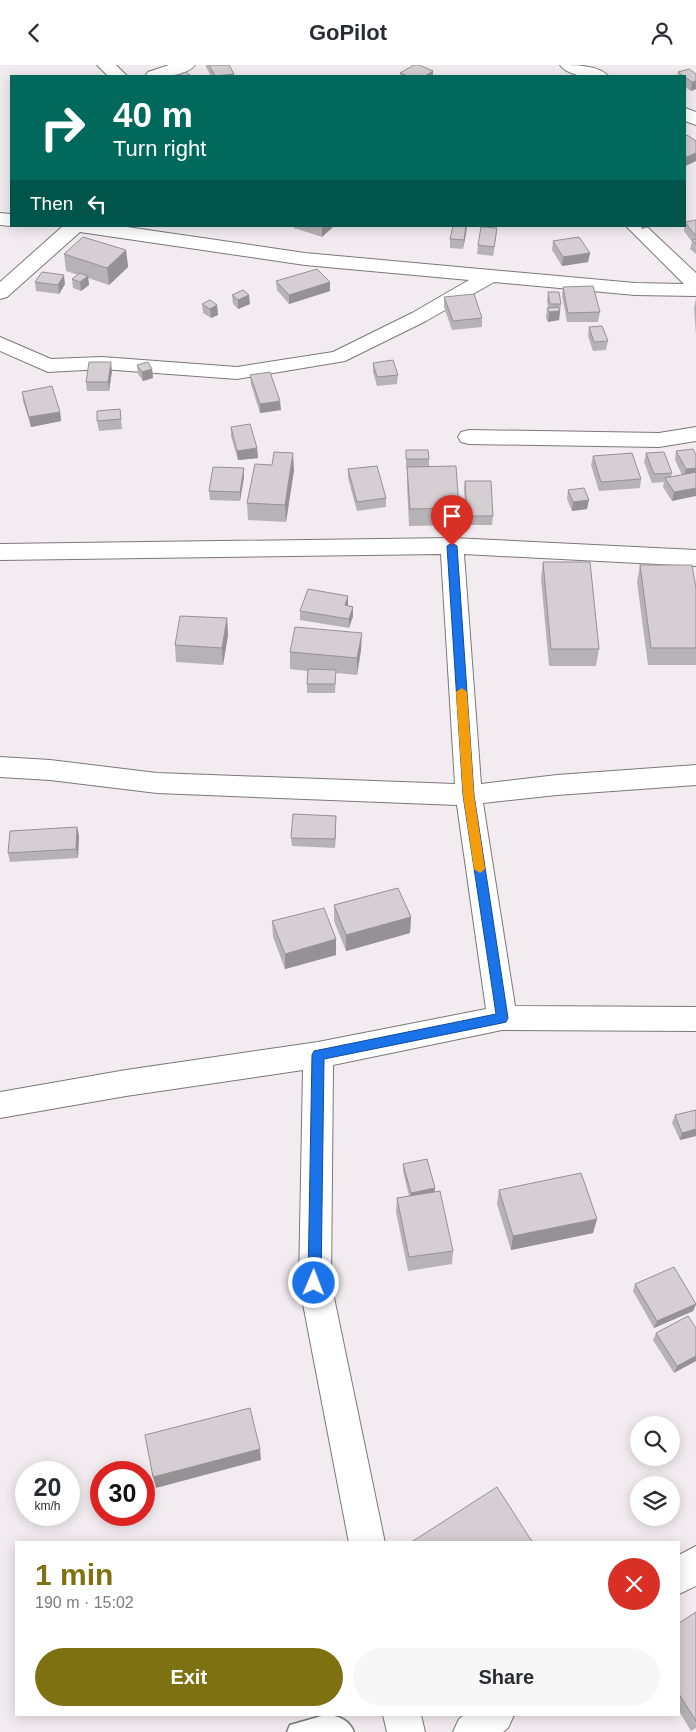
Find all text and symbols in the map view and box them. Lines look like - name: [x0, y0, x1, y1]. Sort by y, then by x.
- icon: back: [20, 19, 48, 47]
- icon: person: [648, 19, 676, 47]
- text: GoPilot: [309, 20, 387, 45]
- icon: right: [30, 95, 95, 160]
- text: 40 m: [113, 95, 193, 134]
- text: Turn right: [113, 136, 206, 161]
- icon: left: [83, 190, 111, 218]
- text: Then: [30, 193, 73, 214]
- pin: [431, 495, 473, 546]
- icon: arrive: [438, 502, 466, 530]
- position arrow: [287, 1256, 339, 1308]
- map controls: [630, 1416, 680, 1526]
- button: search: [630, 1416, 680, 1466]
- speed limit sign: 30: [90, 1461, 155, 1526]
- text: 20: [34, 1473, 61, 1501]
- button: layers: [630, 1476, 680, 1526]
- text: km/h: [34, 1499, 61, 1513]
- text: 1 min: [35, 1558, 113, 1591]
- button: close: [608, 1558, 660, 1610]
- text: 190 m · 15:02: [35, 1594, 134, 1611]
- button: Exit: [35, 1648, 343, 1706]
- button: Share: [353, 1648, 660, 1706]

